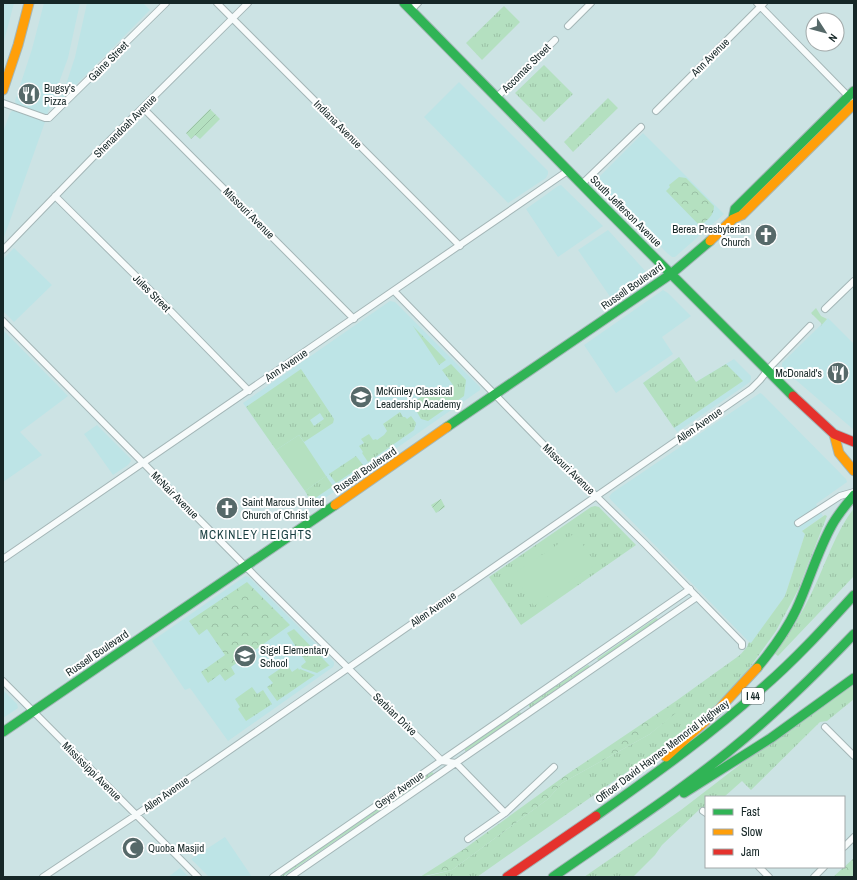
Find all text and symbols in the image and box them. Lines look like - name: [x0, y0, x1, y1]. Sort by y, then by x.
- north arrow: [805, 12, 845, 52]
- text: N: [826, 31, 841, 45]
- street label: Ann Avenue: [687, 35, 732, 80]
- street label: Gaine Street: [85, 38, 131, 84]
- street label: Accomac Street: [498, 40, 554, 96]
- restaurant icon: Bugsy's Pizza: [16, 81, 42, 107]
- place label: Bugsy's Pizza: [44, 81, 76, 108]
- street label: Shenandoah Avenue: [90, 91, 160, 161]
- street label: Indiana Avenue: [311, 97, 365, 151]
- street label: South Jefferson Avenue: [587, 172, 665, 250]
- street label: Missouri Avenue: [220, 184, 278, 242]
- place label: Berea Presbyterian Church: [672, 222, 750, 249]
- church icon: Berea Presbyterian Church: [753, 222, 779, 248]
- street label: Russell Boulevard: [598, 259, 666, 313]
- street label: Jules Street: [130, 271, 174, 315]
- street label: Ann Avenue: [261, 346, 310, 385]
- restaurant icon: McDonald's: [825, 360, 851, 386]
- place label: McDonald's: [775, 366, 822, 380]
- school or university icon: McKinley Classical Leadership Academy: [348, 384, 374, 410]
- place label: McKinley Classical Leadership Academy: [376, 384, 461, 411]
- street label: Allen Avenue: [673, 404, 725, 446]
- street label: Missouri Avenue: [540, 441, 598, 497]
- street label: Russell Boulevard: [331, 444, 399, 496]
- street label: McNair Avenue: [148, 468, 202, 522]
- church icon: Saint Marcus United Church of Christ: [214, 495, 240, 521]
- place label: Saint Marcus United Church of Christ: [242, 495, 324, 522]
- district label: MCKINLEY HEIGHTS: [200, 527, 312, 543]
- street label: Allen Avenue: [407, 588, 459, 630]
- street label: Russell Boulevard: [63, 627, 131, 679]
- school or university icon: Sigel Elementary School: [232, 643, 258, 669]
- place label: Sigel Elementary School: [260, 643, 329, 670]
- road number: I 44: [742, 688, 764, 704]
- street label: Serbian Drive: [370, 690, 420, 738]
- street label: Officer David Haynes Memorial Highway: [592, 696, 732, 806]
- street label: Mississippi Avenue: [59, 738, 125, 804]
- street label: Geyer Avenue: [372, 768, 426, 812]
- street label: Allen Avenue: [140, 773, 192, 815]
- legend: [705, 796, 845, 868]
- text: Fast: [741, 804, 760, 820]
- text: Slow: [741, 824, 763, 840]
- mosque icon: Quoba Masjid: [120, 835, 146, 861]
- place label: Quoba Masjid: [148, 841, 204, 855]
- text: Jam: [741, 844, 760, 860]

